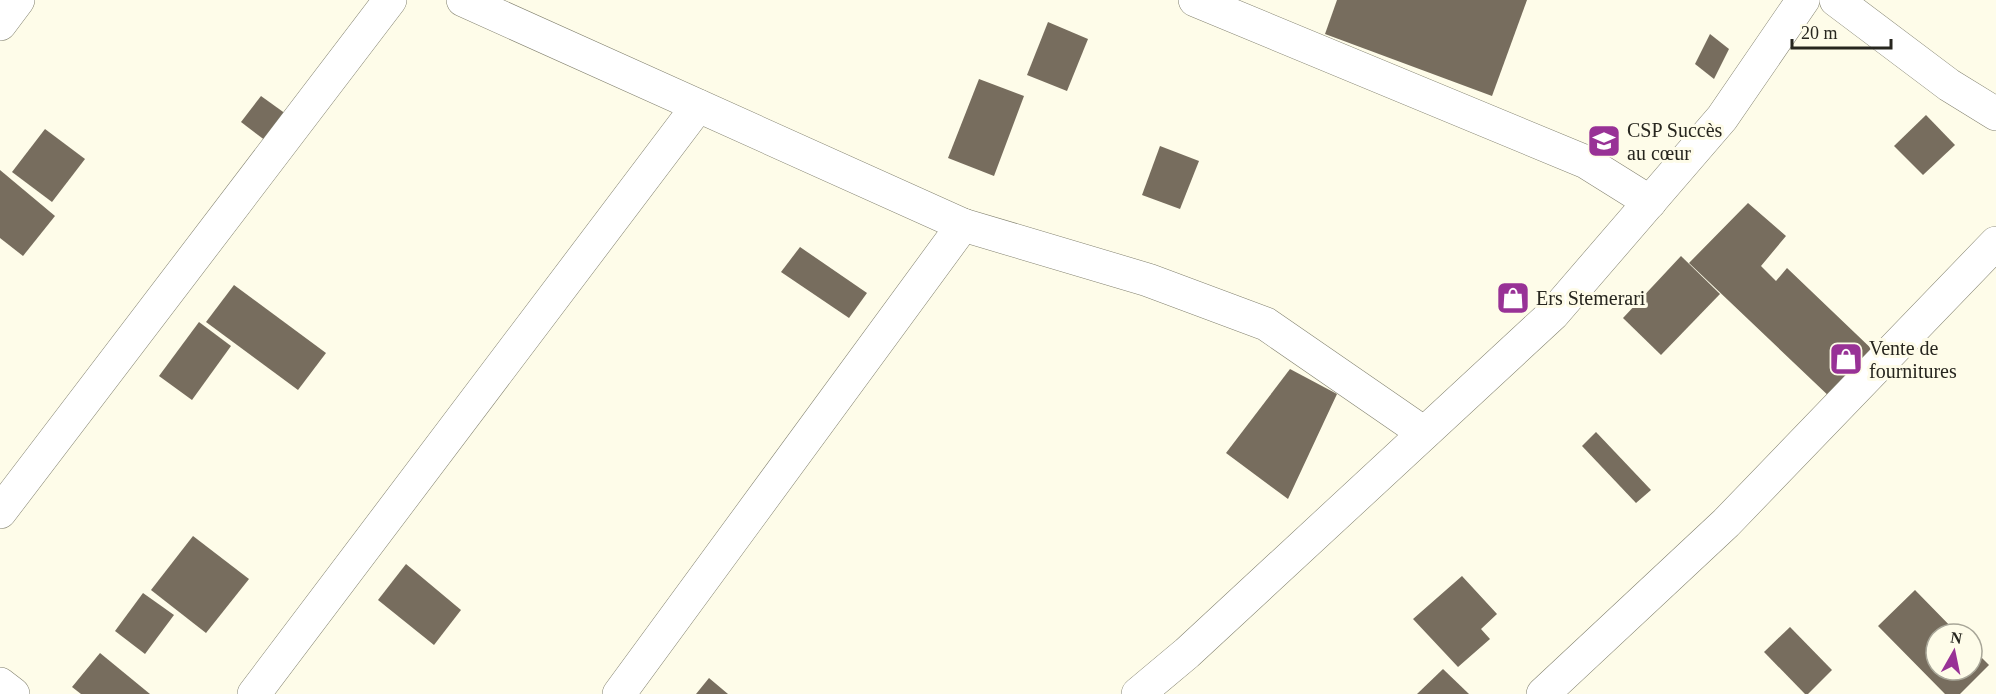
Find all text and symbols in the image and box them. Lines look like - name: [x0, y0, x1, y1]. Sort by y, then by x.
- scale bar: [1792, 12, 1891, 50]
- text: 20 m: [1801, 23, 1838, 43]
- place label: CSP Succès au cœur: [1627, 119, 1723, 164]
- school or university icon: CSP Succès au cœur: [1586, 123, 1622, 159]
- shop icon: Ers Stemerari: [1495, 280, 1531, 316]
- place label: Ers Stemerari: [1536, 287, 1646, 309]
- place label: Vente de fournitures: [1869, 337, 1957, 382]
- shop icon: Vente de fournitures: [1828, 341, 1864, 377]
- north arrow: [1924, 622, 1984, 682]
- text: N: [1949, 628, 1964, 647]

